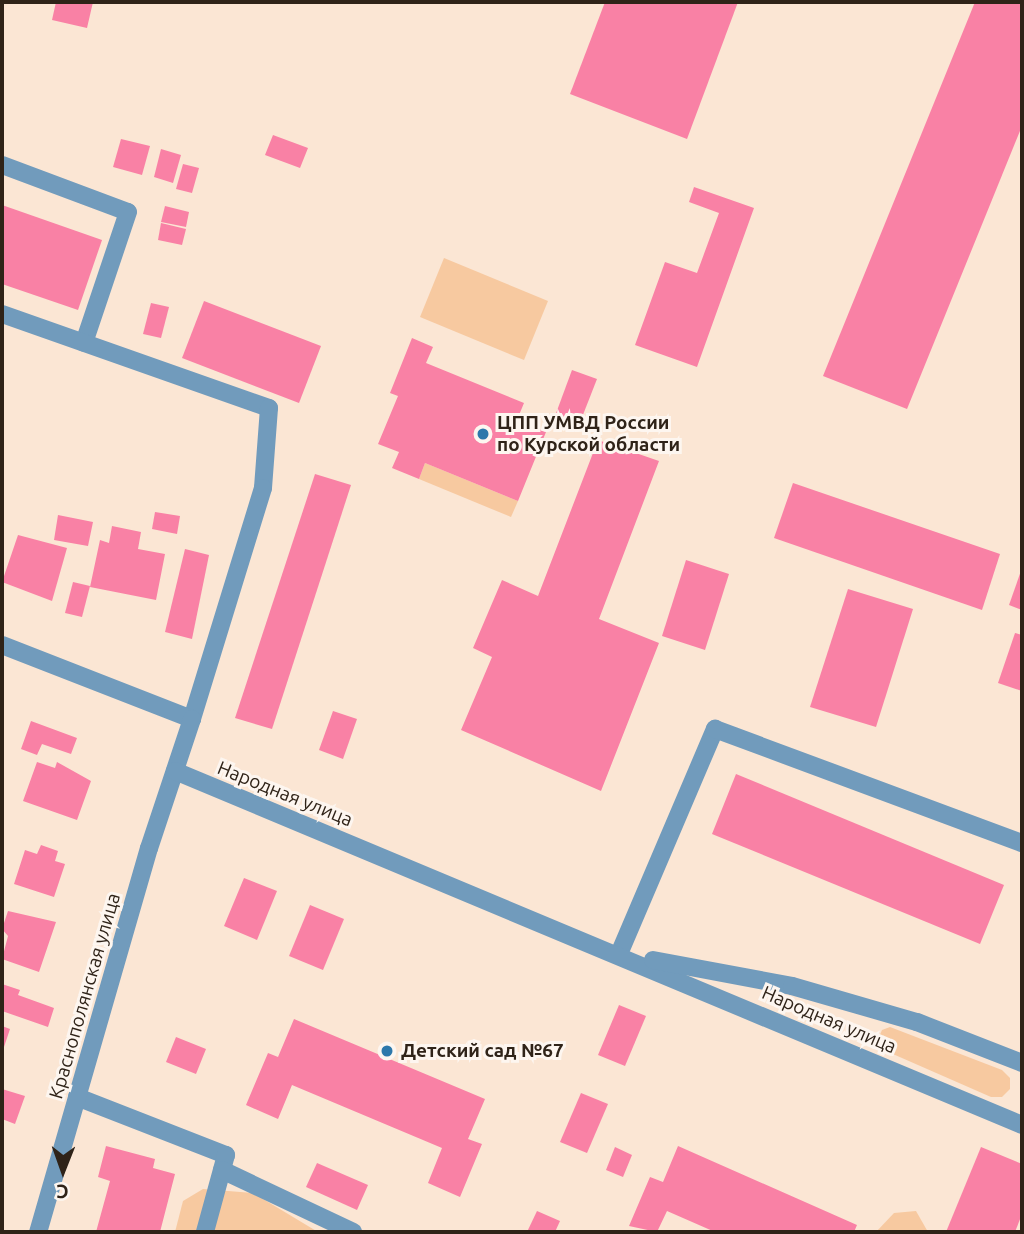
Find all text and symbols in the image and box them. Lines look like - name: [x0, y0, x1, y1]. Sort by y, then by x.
- place label: ЦПП УМВД России по Курской области: [497, 412, 680, 456]
- marker: ЦПП УМВД России по Курской области: [475, 426, 491, 442]
- street label: Народная улица: [214, 756, 356, 832]
- street label: Краснополянская улица: [45, 891, 125, 1101]
- street label: Народная улица: [758, 981, 900, 1059]
- place label: Детский сад №67: [401, 1040, 564, 1062]
- marker: Детский сад №67: [379, 1043, 395, 1059]
- north arrow: [28, 1136, 98, 1206]
- text: С: [56, 1181, 69, 1203]

